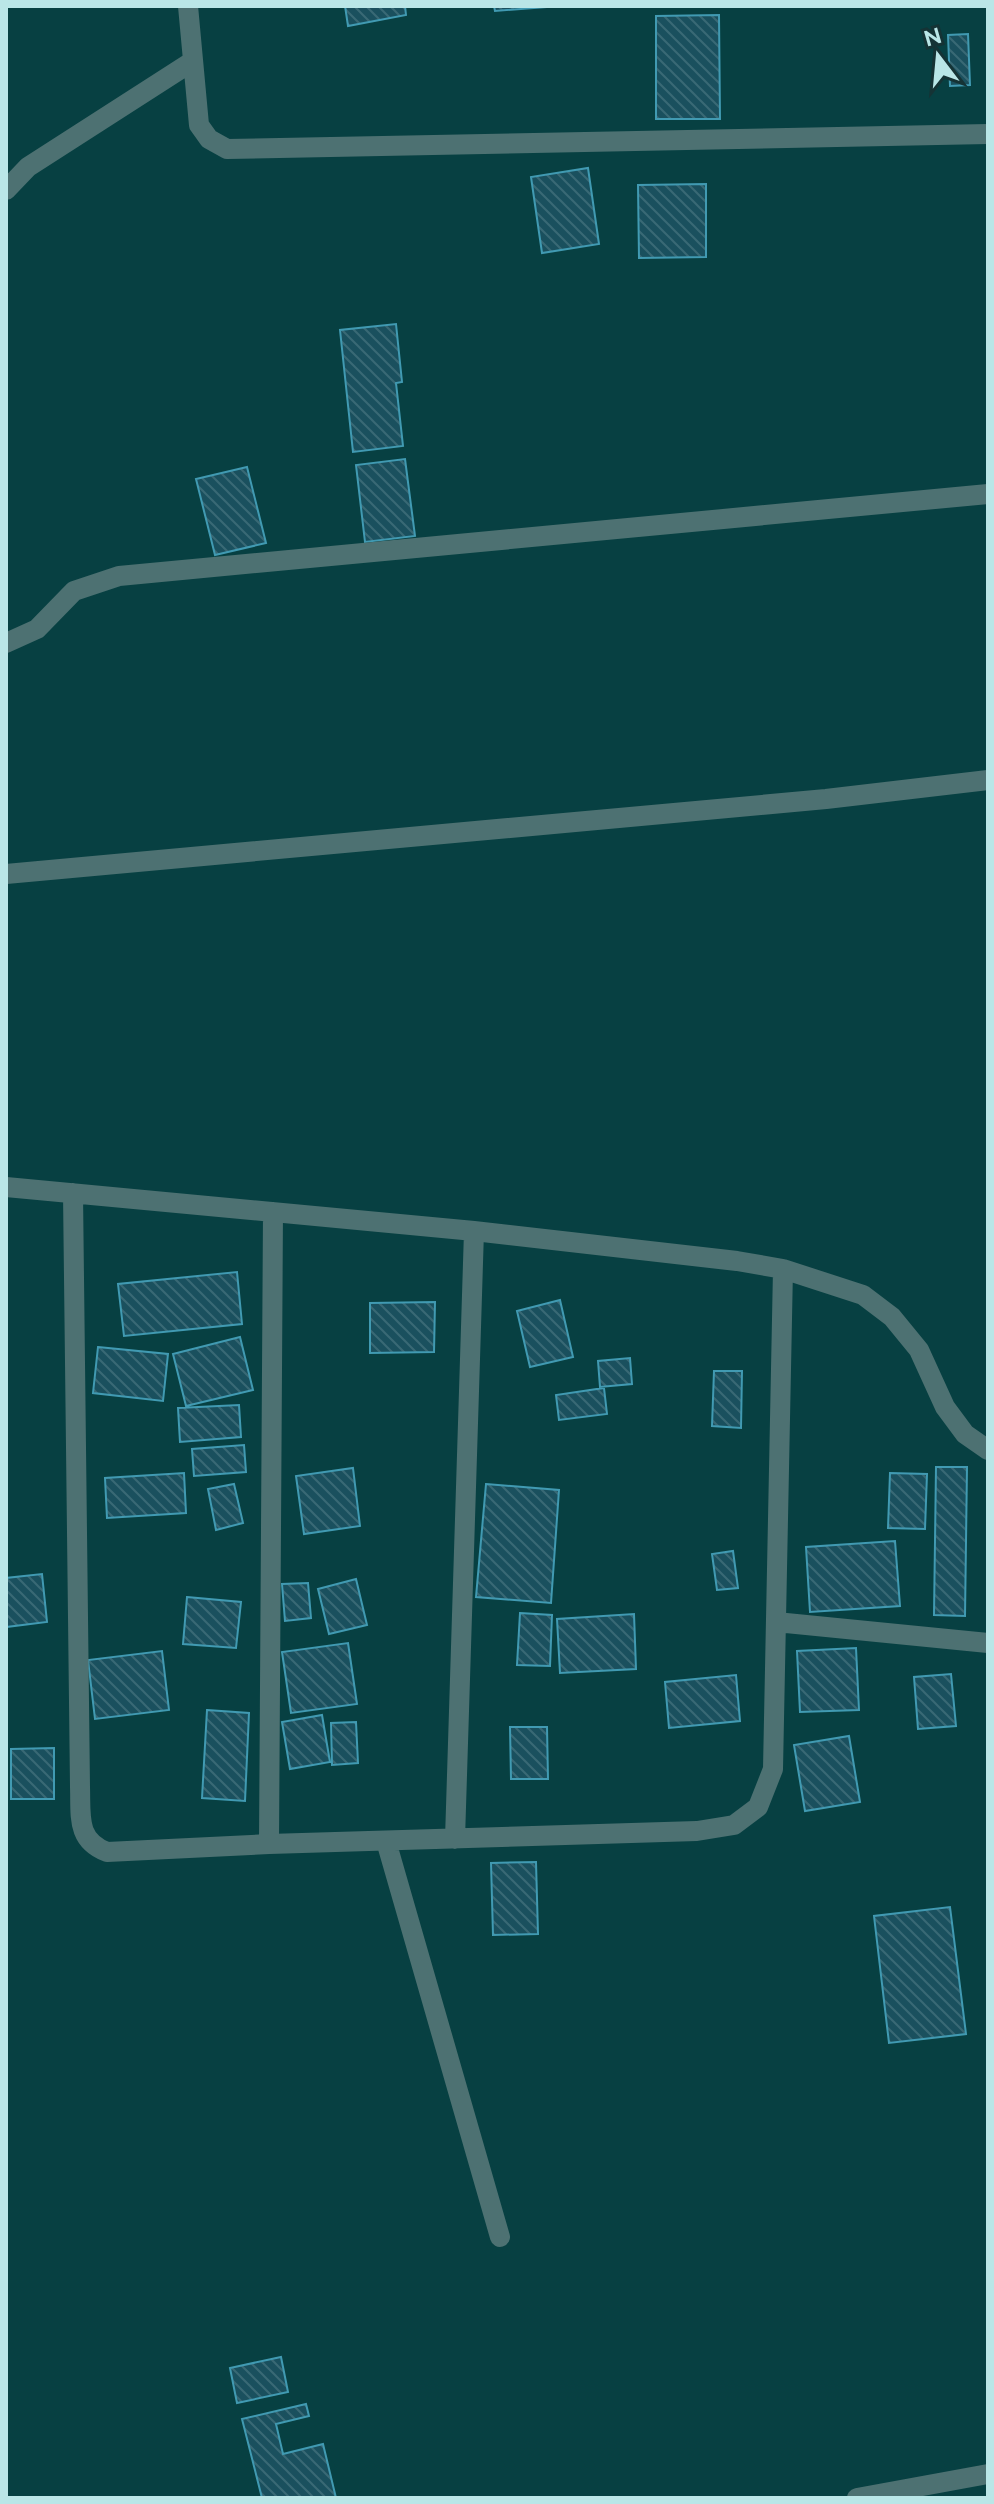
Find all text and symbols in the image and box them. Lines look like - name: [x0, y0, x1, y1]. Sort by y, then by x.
- north arrow: [898, 16, 978, 96]
- text: N: [921, 22, 944, 52]

